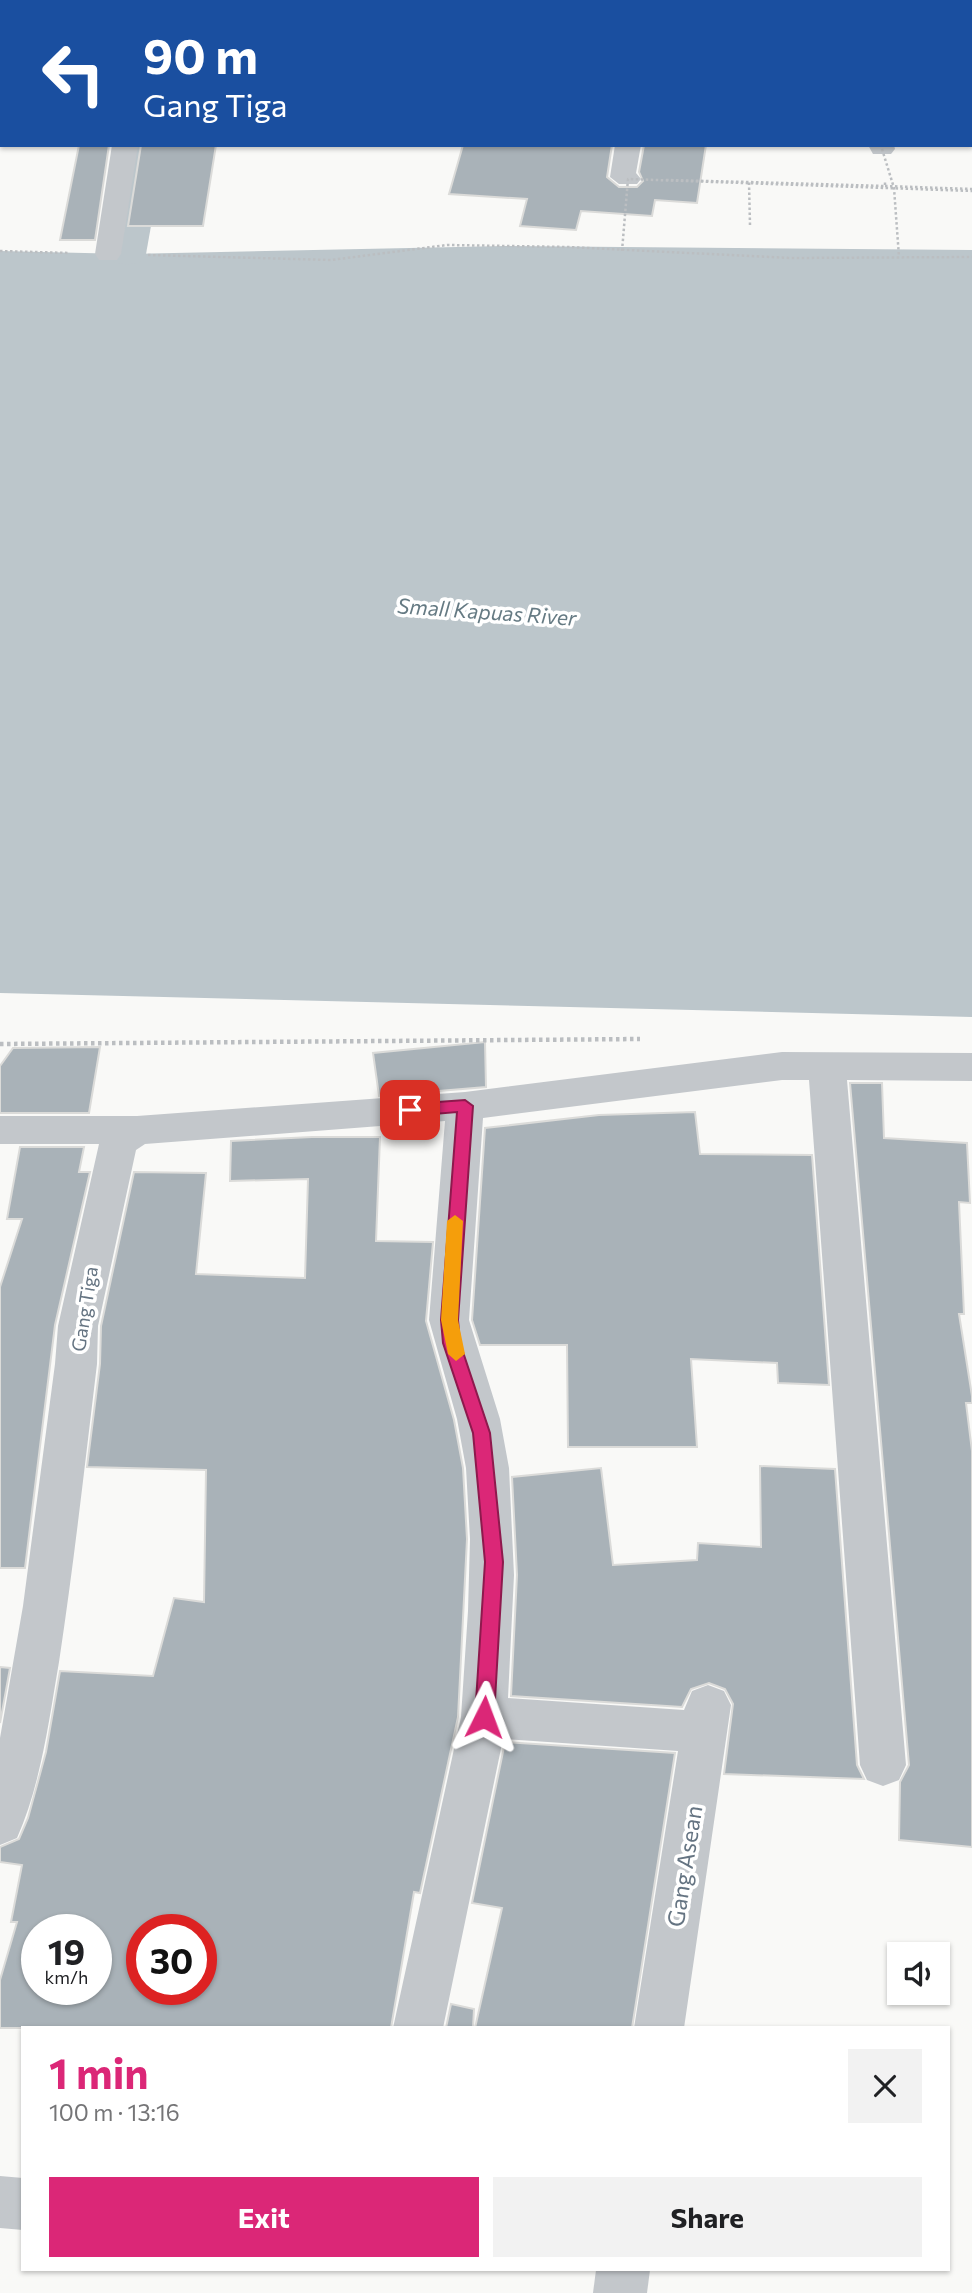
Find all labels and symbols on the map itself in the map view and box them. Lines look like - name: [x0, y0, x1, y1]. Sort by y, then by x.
- water label: Small Kapuas River: [397, 592, 578, 630]
- pin: [380, 1080, 440, 1140]
- street label: Gang Tiga: [66, 1265, 102, 1353]
- position arrow: [447, 1680, 521, 1754]
- street label: Gang Asean: [661, 1803, 707, 1929]
- speed limit sign: 30: [126, 1914, 217, 2005]

